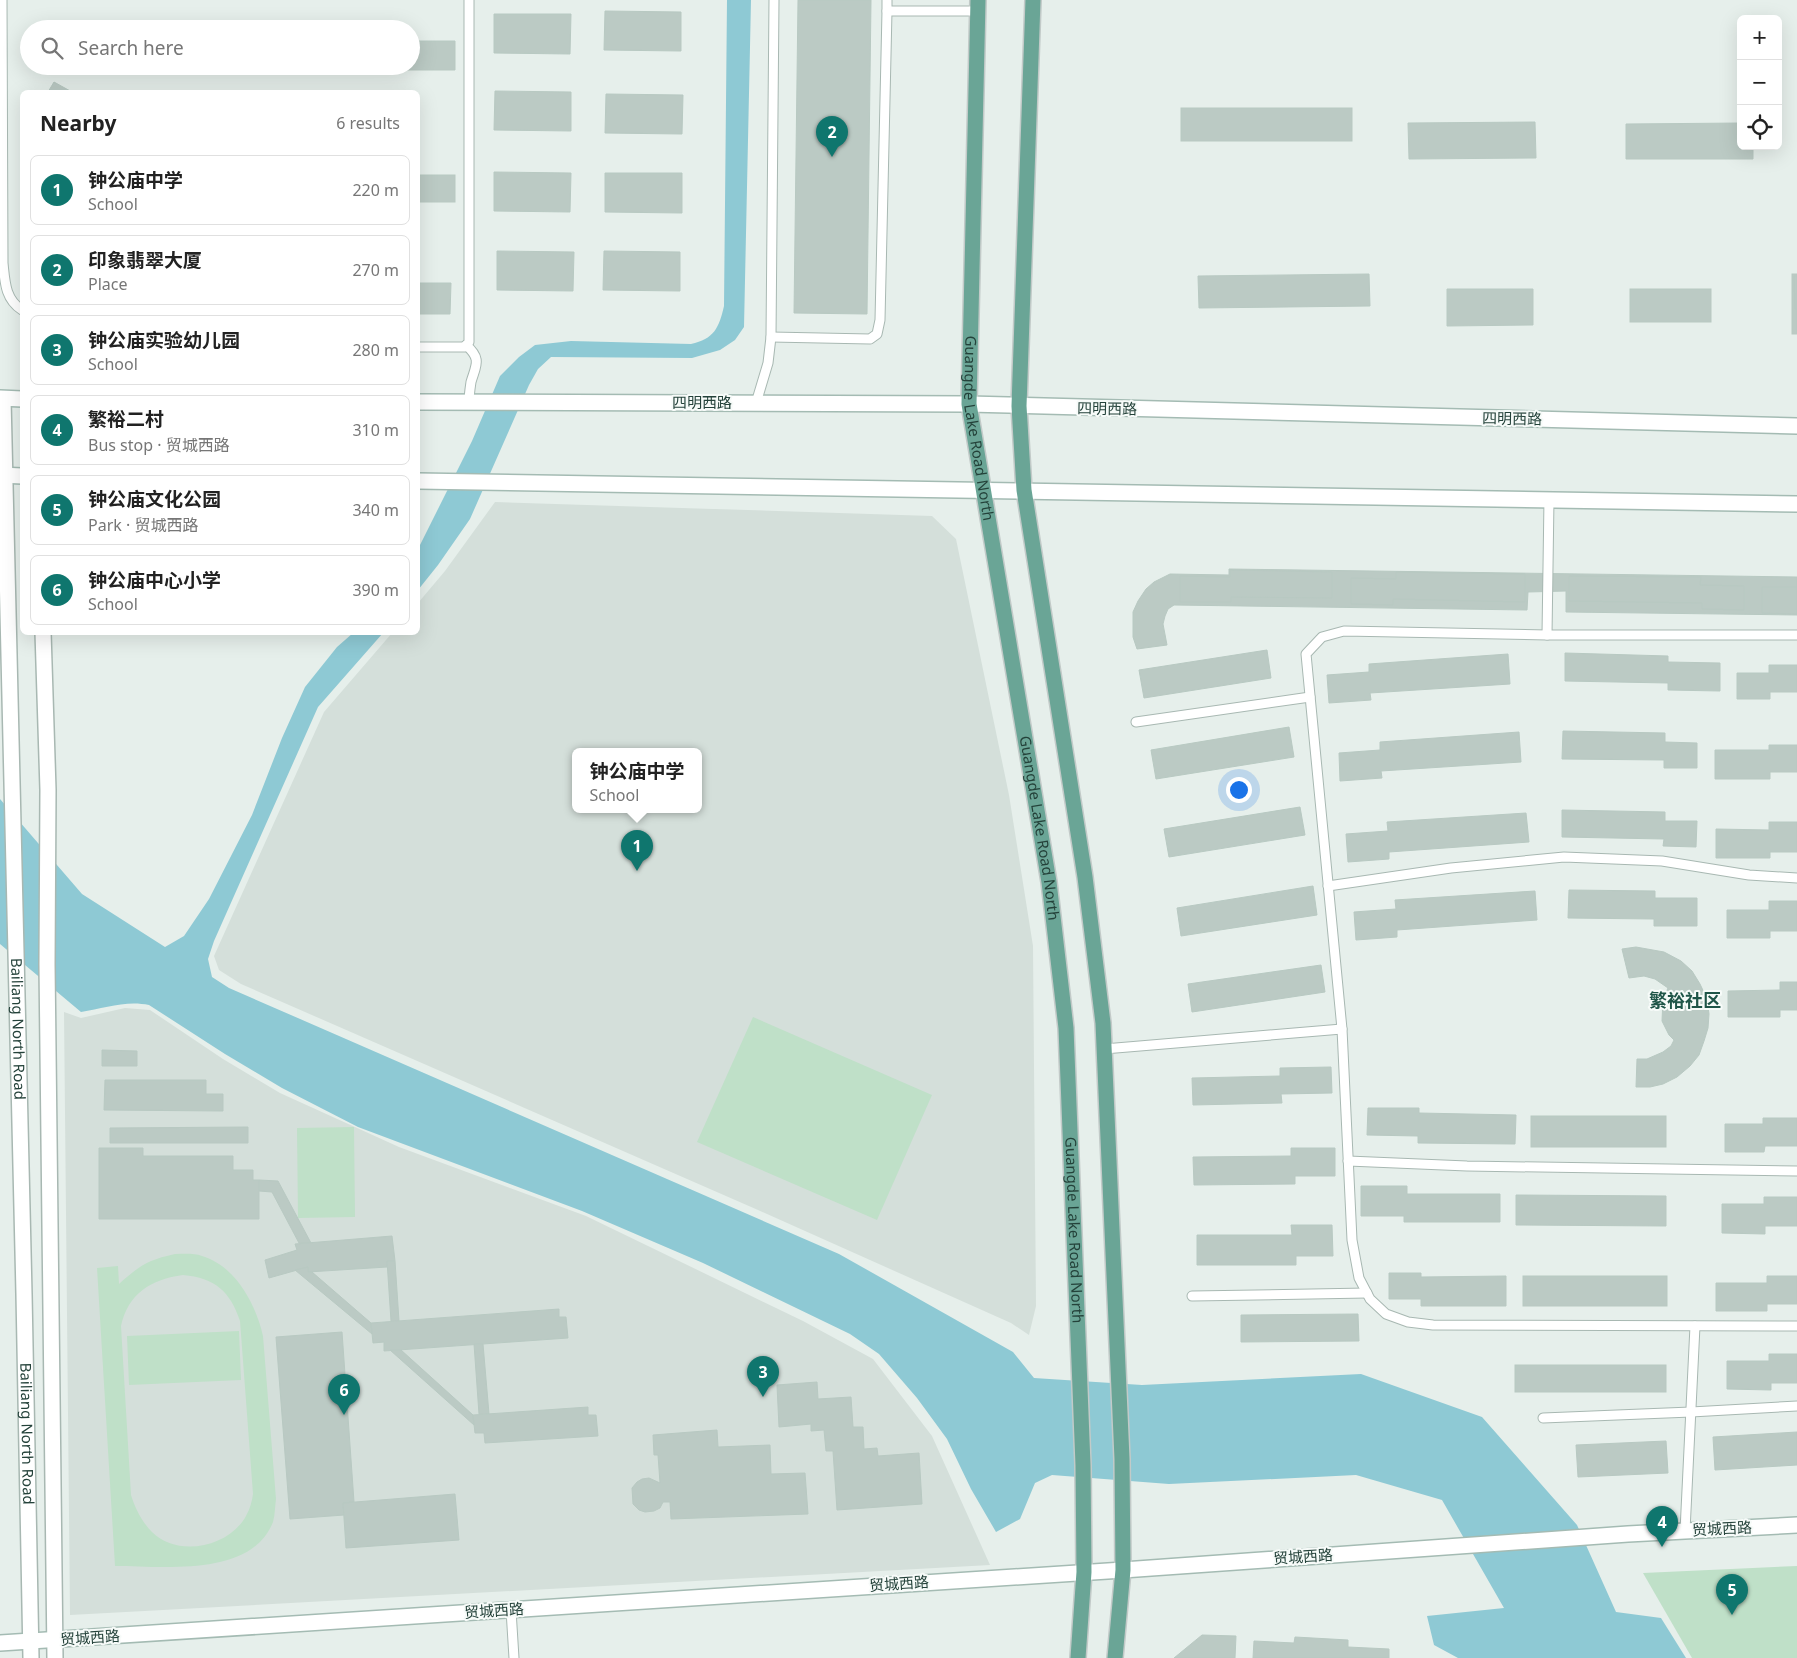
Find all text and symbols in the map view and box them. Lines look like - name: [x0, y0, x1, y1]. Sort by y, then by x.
- map controls: [1737, 15, 1782, 150]
- button: +: [1737, 15, 1782, 60]
- search box: [20, 20, 420, 75]
- icon: search: [38, 34, 66, 62]
- text: Search here: [78, 35, 184, 61]
- button: −: [1737, 60, 1782, 105]
- button: locate: [1737, 105, 1782, 150]
- text: Nearby: [40, 109, 116, 137]
- text: 6 results: [336, 112, 400, 134]
- pin: 2: [816, 116, 848, 157]
- text: 钟公庙中学: [88, 167, 183, 193]
- text: 1: [52, 179, 62, 201]
- text: 220 m: [352, 179, 399, 201]
- text: School: [88, 193, 138, 215]
- text: 印象翡翠大厦: [88, 247, 202, 273]
- text: 2: [52, 259, 62, 281]
- text: 270 m: [352, 259, 399, 281]
- text: Place: [88, 273, 128, 295]
- text: 钟公庙实验幼儿园: [88, 327, 240, 353]
- street label: Guangde Lake Road North: [960, 335, 999, 522]
- text: 3: [52, 339, 62, 361]
- text: 280 m: [352, 339, 399, 361]
- text: School: [88, 353, 138, 375]
- street label: 四明西路: [672, 392, 732, 412]
- street label: 四明西路: [1077, 397, 1137, 419]
- text: 繁裕二村: [88, 406, 164, 432]
- street label: 四明西路: [1482, 407, 1542, 429]
- text: 4: [52, 419, 62, 441]
- text: 310 m: [352, 419, 399, 441]
- text: Bus stop · 贸城西路: [88, 434, 230, 456]
- text: 钟公庙文化公园: [88, 486, 221, 512]
- text: 5: [52, 499, 62, 521]
- text: 340 m: [352, 499, 399, 521]
- text: Park · 贸城西路: [88, 514, 198, 536]
- text: 钟公庙中心小学: [88, 567, 221, 593]
- text: 6: [52, 579, 62, 601]
- text: 390 m: [352, 579, 399, 601]
- text: School: [88, 593, 138, 615]
- street label: Guangde Lake Road North: [1016, 734, 1064, 921]
- popup: [572, 748, 702, 813]
- text: 钟公庙中学: [589, 758, 685, 784]
- your location: [1226, 777, 1252, 803]
- text: School: [589, 784, 639, 806]
- pin: 1: [621, 830, 653, 871]
- street label: Bailiang North Road: [7, 958, 30, 1100]
- district label: 繁裕社区: [1649, 988, 1721, 1012]
- street label: Guangde Lake Road North: [1061, 1136, 1088, 1324]
- pin: 3: [747, 1356, 779, 1397]
- street label: Bailiang North Road: [16, 1363, 39, 1505]
- pin: 6: [328, 1374, 360, 1415]
- pin: 4: [1646, 1506, 1678, 1547]
- street label: 贸城西路: [1691, 1516, 1752, 1540]
- street label: 贸城西路: [1272, 1544, 1334, 1568]
- street label: 贸城西路: [868, 1571, 930, 1595]
- pin: 5: [1716, 1574, 1748, 1615]
- street label: 贸城西路: [463, 1598, 525, 1622]
- street label: 贸城西路: [59, 1625, 121, 1649]

